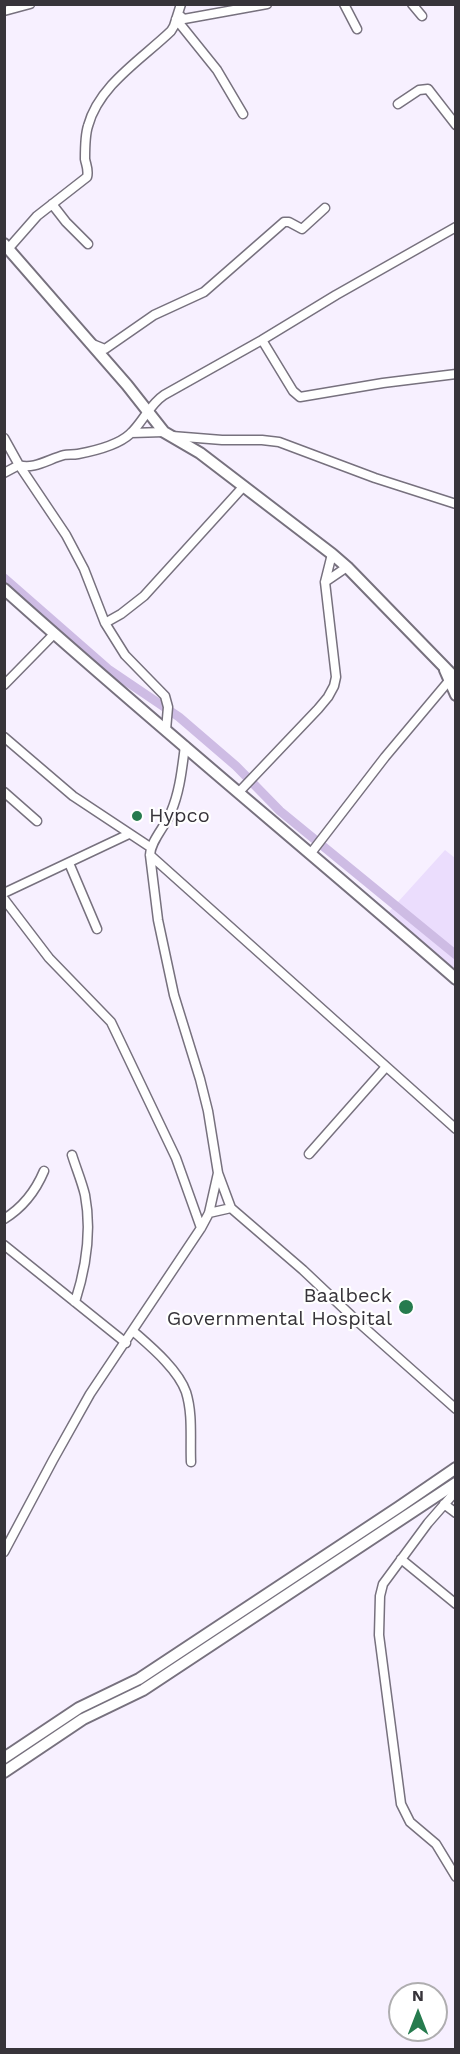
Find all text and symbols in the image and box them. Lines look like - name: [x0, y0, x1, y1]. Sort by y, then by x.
- place label: Hypco: [149, 804, 210, 828]
- marker: Hypco: [130, 809, 144, 823]
- place label: Baalbeck Governmental Hospital: [167, 1284, 392, 1331]
- marker: Baalbeck Governmental Hospital: [397, 1298, 415, 1316]
- north arrow: [388, 1982, 448, 2042]
- text: N: [412, 1986, 424, 2005]

